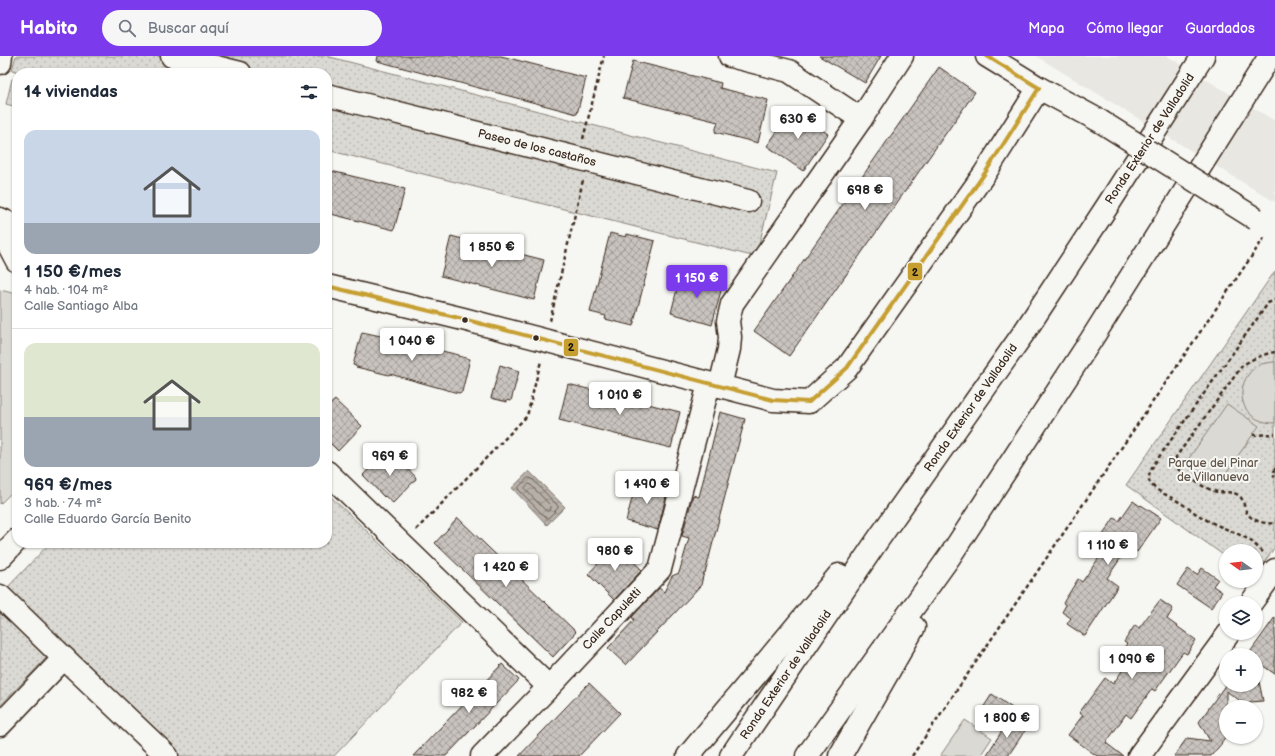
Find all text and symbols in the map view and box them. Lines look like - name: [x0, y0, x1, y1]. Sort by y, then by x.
- search box: [102, 10, 382, 46]
- text: Habito: [20, 17, 78, 40]
- icon: search: [116, 17, 138, 39]
- text: Buscar aquí: [148, 19, 229, 38]
- text: Mapa: [1028, 20, 1064, 37]
- text: Cómo llegar: [1086, 20, 1163, 37]
- text: Guardados: [1185, 20, 1255, 37]
- street label: Ronda Exterior de Valladolid: [1102, 71, 1198, 207]
- icon: filters: [298, 81, 320, 103]
- text: 14 viviendas: [24, 82, 118, 102]
- pin: 630 €: [770, 106, 826, 140]
- text: 630 €: [780, 111, 816, 127]
- street label: Paseo de los castaños: [476, 126, 598, 170]
- icon: home: [136, 156, 208, 228]
- pin: 698 €: [837, 177, 893, 211]
- text: 698 €: [847, 182, 883, 198]
- pin: 1 850 €: [455, 234, 529, 268]
- text: 1 850 €: [469, 239, 515, 255]
- text: 1 150 €/mes: [24, 262, 121, 282]
- line badge: 2: [907, 262, 923, 281]
- pin: 1 150 €: [660, 265, 734, 299]
- text: 2: [912, 266, 919, 279]
- text: 1 150 €: [675, 270, 719, 286]
- text: 4 hab. · 104 m²: [24, 282, 108, 298]
- text: Calle Santiago Alba: [24, 298, 138, 314]
- unlabelled marker: [460, 315, 470, 325]
- pin: 1 040 €: [375, 328, 449, 362]
- text: 1 040 €: [389, 333, 435, 349]
- unlabelled marker: [531, 333, 541, 343]
- line badge: 2: [563, 338, 579, 357]
- text: 2: [568, 341, 575, 354]
- street label: Ronda Exterior de Valladolid: [921, 341, 1021, 475]
- icon: home: [136, 369, 208, 441]
- pin: 1 010 €: [583, 382, 657, 416]
- text: 1 010 €: [598, 387, 642, 403]
- pin: 969 €: [362, 443, 418, 477]
- text: 969 €: [372, 448, 408, 464]
- park label: Parque del Pinar de Villanueva: [1168, 456, 1259, 485]
- pin: 1 490 €: [610, 471, 684, 505]
- text: 969 €/mes: [24, 475, 112, 495]
- text: 1 490 €: [624, 476, 670, 492]
- text: 3 hab. · 74 m²: [24, 495, 102, 511]
- text: Calle Eduardo García Benito: [24, 511, 191, 527]
- pin: 1 110 €: [1071, 532, 1145, 566]
- text: 1 110 €: [1087, 537, 1129, 553]
- pin: 980 €: [587, 538, 643, 572]
- text: 980 €: [597, 543, 633, 559]
- north arrow: [1219, 544, 1263, 588]
- map controls: [1219, 544, 1263, 744]
- pin: 1 420 €: [469, 554, 543, 588]
- text: 1 420 €: [483, 559, 529, 575]
- street label: Calle Capuletti: [579, 585, 645, 653]
- button: layers: [1219, 596, 1263, 640]
- street label: Ronda Exterior de Valladolid: [737, 607, 835, 743]
- pin: 1 090 €: [1095, 646, 1169, 680]
- button: +: [1219, 648, 1263, 692]
- text: 1 090 €: [1109, 651, 1155, 667]
- pin: 982 €: [441, 680, 497, 714]
- text: 982 €: [451, 685, 487, 701]
- button: −: [1219, 700, 1263, 744]
- pin: 1 800 €: [970, 705, 1044, 739]
- text: 1 800 €: [984, 710, 1030, 726]

